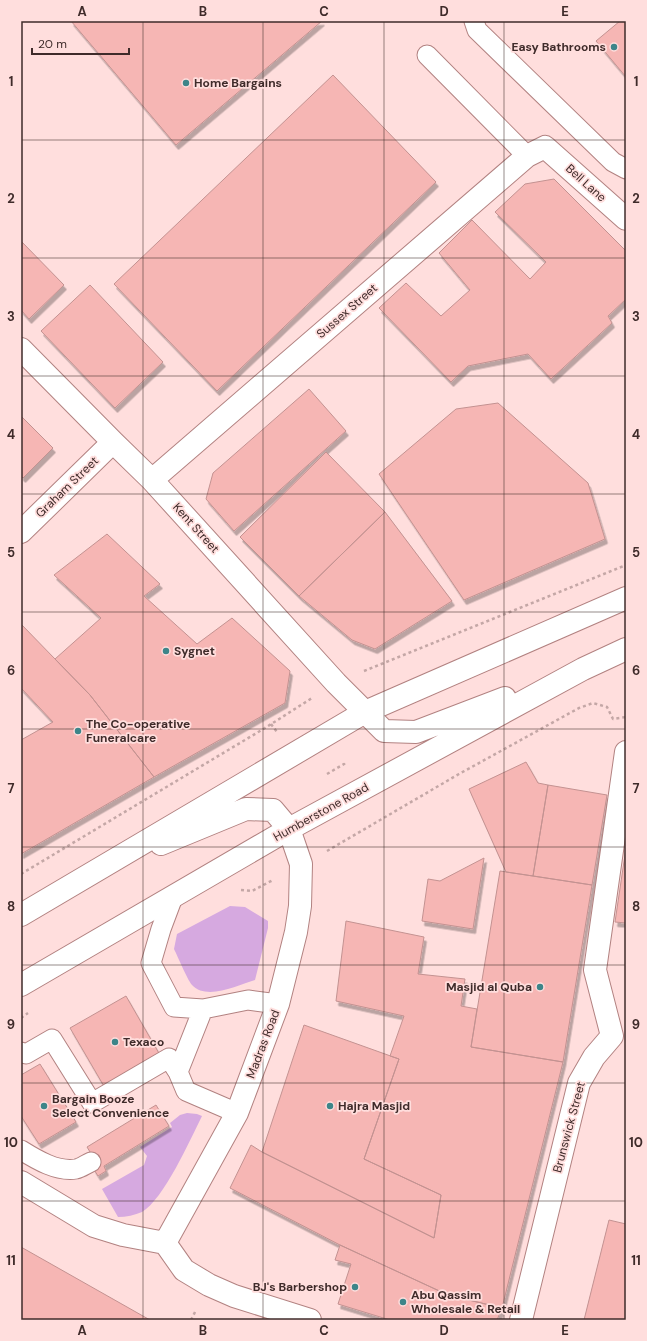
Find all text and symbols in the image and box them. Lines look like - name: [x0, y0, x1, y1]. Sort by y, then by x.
- text: A: [77, 3, 87, 20]
- text: B: [199, 3, 207, 20]
- text: C: [319, 3, 329, 20]
- text: D: [439, 3, 449, 20]
- text: E: [561, 3, 569, 20]
- scale bar: [32, 30, 129, 56]
- text: 20 m: [38, 36, 67, 52]
- place label: Easy Bathrooms: [511, 39, 606, 55]
- marker: Easy Bathrooms: [609, 42, 619, 52]
- text: 1: [9, 73, 13, 90]
- text: 1: [634, 73, 638, 90]
- place label: Home Bargains: [194, 75, 282, 91]
- marker: Home Bargains: [181, 78, 191, 88]
- street label: Bell Lane: [562, 161, 610, 206]
- text: 2: [7, 190, 15, 207]
- text: 2: [632, 190, 640, 207]
- street label: Sussex Street: [313, 280, 381, 342]
- text: 3: [7, 308, 15, 325]
- text: 3: [632, 308, 640, 325]
- text: 4: [7, 426, 15, 443]
- text: 4: [632, 426, 640, 443]
- street label: Graham Street: [32, 453, 102, 521]
- street label: Kent Street: [169, 500, 223, 557]
- text: 5: [7, 544, 15, 561]
- text: 5: [632, 544, 640, 561]
- place label: Sygnet: [174, 643, 215, 659]
- marker: Sygnet: [161, 646, 171, 656]
- text: 6: [7, 662, 15, 679]
- text: 6: [632, 662, 640, 679]
- place label: The Co-operative Funeralcare: [86, 716, 190, 746]
- marker: The Co-operative Funeralcare: [73, 726, 83, 736]
- street label: Humberstone Road: [270, 779, 372, 845]
- text: 7: [8, 780, 15, 797]
- text: 7: [633, 780, 640, 797]
- text: 8: [7, 898, 15, 915]
- text: 8: [632, 898, 640, 915]
- place label: Masjid al Quba: [446, 979, 532, 995]
- marker: Masjid al Quba: [535, 982, 545, 992]
- street label: Madras Road: [243, 1007, 283, 1081]
- text: 9: [7, 1016, 15, 1033]
- text: 9: [632, 1016, 640, 1033]
- place label: Texaco: [123, 1034, 164, 1050]
- marker: Texaco: [110, 1037, 120, 1047]
- street label: Brunswick Street: [549, 1080, 589, 1174]
- place label: Bargain Booze Select Convenience: [52, 1091, 169, 1121]
- place label: Hajra Masjid: [338, 1098, 410, 1114]
- marker: Bargain Booze Select Convenience: [39, 1101, 49, 1111]
- marker: Hajra Masjid: [325, 1101, 335, 1111]
- text: 10: [4, 1134, 18, 1151]
- text: 10: [629, 1134, 643, 1151]
- text: 11: [6, 1252, 16, 1269]
- text: 11: [631, 1252, 641, 1269]
- place label: BJ's Barbershop: [253, 1279, 347, 1295]
- marker: BJ's Barbershop: [350, 1282, 360, 1292]
- place label: Abu Qassim Wholesale & Retail: [411, 1287, 520, 1317]
- marker: Abu Qassim Wholesale & Retail: [398, 1297, 408, 1307]
- text: A: [77, 1322, 87, 1339]
- text: B: [199, 1322, 207, 1339]
- text: C: [319, 1322, 329, 1339]
- text: D: [439, 1322, 449, 1339]
- text: E: [561, 1322, 569, 1339]

